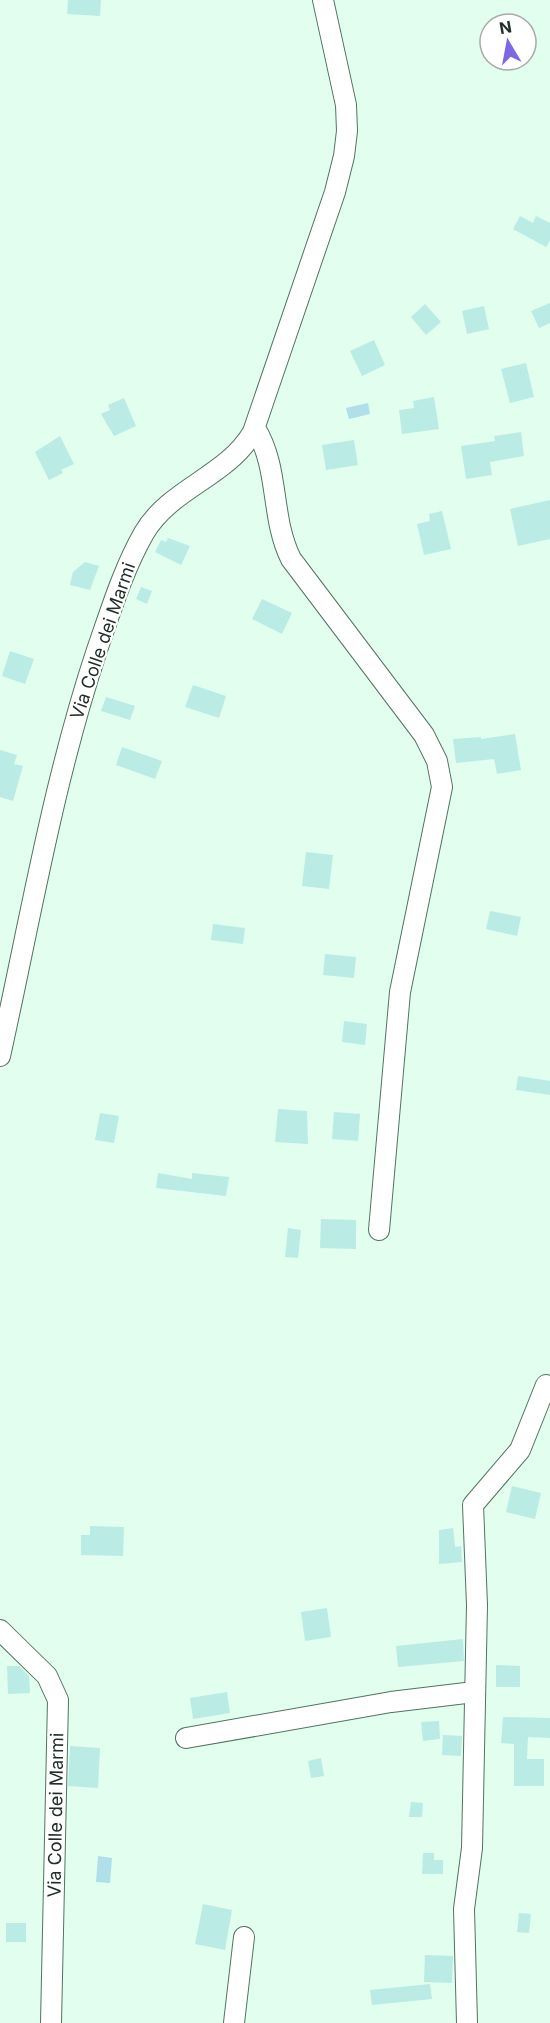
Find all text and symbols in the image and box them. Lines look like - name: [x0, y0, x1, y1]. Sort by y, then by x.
- north arrow: [478, 12, 538, 72]
- text: N: [498, 16, 513, 38]
- street label: Via Colle dei Marmi: [66, 560, 139, 722]
- street label: Via Colle dei Marmi: [44, 1732, 67, 1897]

